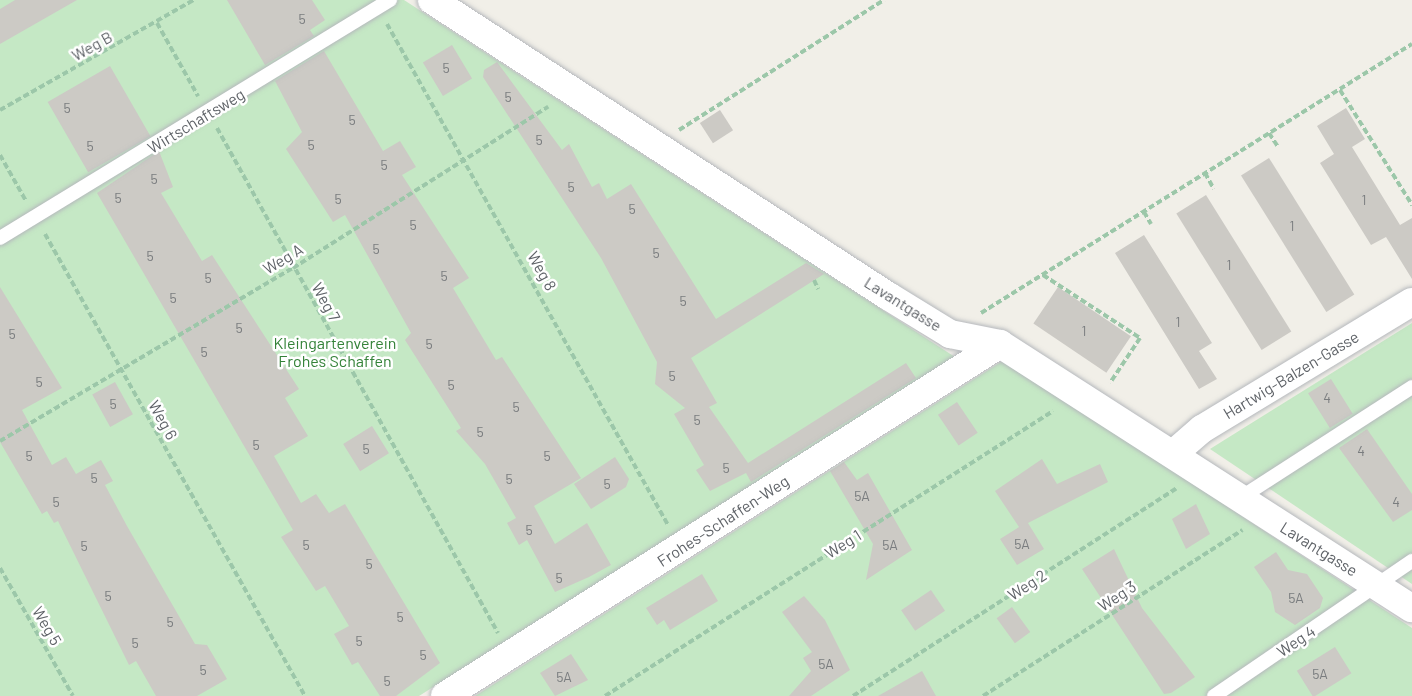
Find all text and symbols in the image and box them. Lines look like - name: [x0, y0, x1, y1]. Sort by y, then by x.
- house number: 5: [298, 11, 306, 27]
- street label: Weg B: [68, 27, 116, 65]
- house number: 5: [442, 60, 450, 76]
- street label: Wirtschaftsweg: [144, 84, 248, 158]
- house number: 5: [504, 89, 512, 105]
- house number: 5: [63, 100, 71, 116]
- house number: 5: [348, 112, 356, 128]
- house number: 5: [535, 132, 543, 148]
- house number: 5: [307, 137, 315, 153]
- house number: 5: [86, 138, 94, 154]
- house number: 5: [380, 157, 388, 173]
- house number: 5: [150, 171, 158, 187]
- house number: 5: [567, 179, 575, 195]
- house number: 5: [114, 190, 122, 206]
- house number: 5: [334, 191, 342, 207]
- house number: 1: [1362, 192, 1366, 208]
- house number: 5: [628, 201, 636, 217]
- house number: 5: [409, 217, 417, 233]
- house number: 1: [1290, 218, 1294, 234]
- street label: Weg A: [260, 240, 306, 278]
- house number: 5: [372, 241, 380, 257]
- house number: 5: [652, 245, 660, 261]
- house number: 5: [146, 248, 154, 264]
- street label: Weg 8: [523, 248, 561, 294]
- house number: 1: [1227, 257, 1231, 273]
- house number: 5: [440, 268, 448, 284]
- house number: 5: [204, 270, 212, 286]
- street label: Lavantgasse: [861, 273, 945, 335]
- street label: Weg 7: [308, 279, 344, 325]
- house number: 5: [169, 290, 177, 306]
- house number: 5: [679, 293, 687, 309]
- house number: 1: [1176, 314, 1180, 330]
- house number: 5: [235, 320, 243, 336]
- house number: 1: [1082, 323, 1086, 339]
- house number: 5: [8, 326, 16, 342]
- street label: Hartwig-Balzen-Gasse: [1220, 327, 1362, 423]
- park label: Kleingartenverein Frohes Schaffen: [274, 333, 396, 371]
- house number: 5: [425, 336, 433, 352]
- house number: 5: [200, 344, 208, 360]
- house number: 5: [668, 368, 676, 384]
- house number: 5: [35, 374, 43, 390]
- house number: 5: [447, 377, 455, 393]
- house number: 4: [1323, 390, 1331, 406]
- house number: 5: [109, 396, 117, 412]
- street label: Weg 6: [144, 397, 182, 443]
- house number: 5: [512, 399, 520, 415]
- house number: 5: [693, 412, 701, 428]
- house number: 5: [476, 424, 484, 440]
- house number: 5: [252, 437, 260, 453]
- house number: 5: [362, 441, 370, 457]
- house number: 4: [1357, 443, 1365, 459]
- house number: 5: [25, 448, 33, 464]
- house number: 5: [543, 448, 551, 464]
- house number: 5: [722, 460, 730, 476]
- house number: 5: [90, 470, 98, 486]
- house number: 5: [505, 471, 513, 487]
- street label: Frohes-Schaffen-Weg: [654, 471, 792, 571]
- house number: 5: [603, 476, 611, 492]
- house number: 5A: [854, 488, 870, 504]
- house number: 5: [52, 494, 60, 510]
- house number: 4: [1392, 494, 1400, 510]
- street label: Lavantgasse: [1277, 518, 1361, 580]
- house number: 5: [525, 522, 533, 538]
- street label: Weg 1: [821, 525, 865, 563]
- house number: 5A: [1014, 536, 1030, 552]
- house number: 5: [302, 537, 310, 553]
- house number: 5A: [882, 537, 898, 553]
- house number: 5: [80, 538, 88, 554]
- house number: 5: [365, 556, 373, 572]
- street label: Weg 2: [1004, 565, 1050, 605]
- house number: 5: [555, 570, 563, 586]
- street label: Weg 3: [1094, 577, 1140, 615]
- house number: 5: [104, 588, 112, 604]
- house number: 5A: [1288, 590, 1304, 606]
- street label: Weg 5: [28, 603, 66, 649]
- house number: 5: [396, 609, 404, 625]
- house number: 5: [166, 614, 174, 630]
- street label: Weg 4: [1273, 621, 1319, 661]
- house number: 5: [355, 633, 363, 649]
- house number: 5: [131, 635, 139, 651]
- house number: 5: [419, 647, 427, 663]
- house number: 5A: [818, 656, 834, 672]
- house number: 5: [199, 662, 207, 678]
- house number: 5A: [1312, 666, 1328, 682]
- house number: 5A: [556, 669, 572, 685]
- house number: 5: [383, 673, 391, 689]

